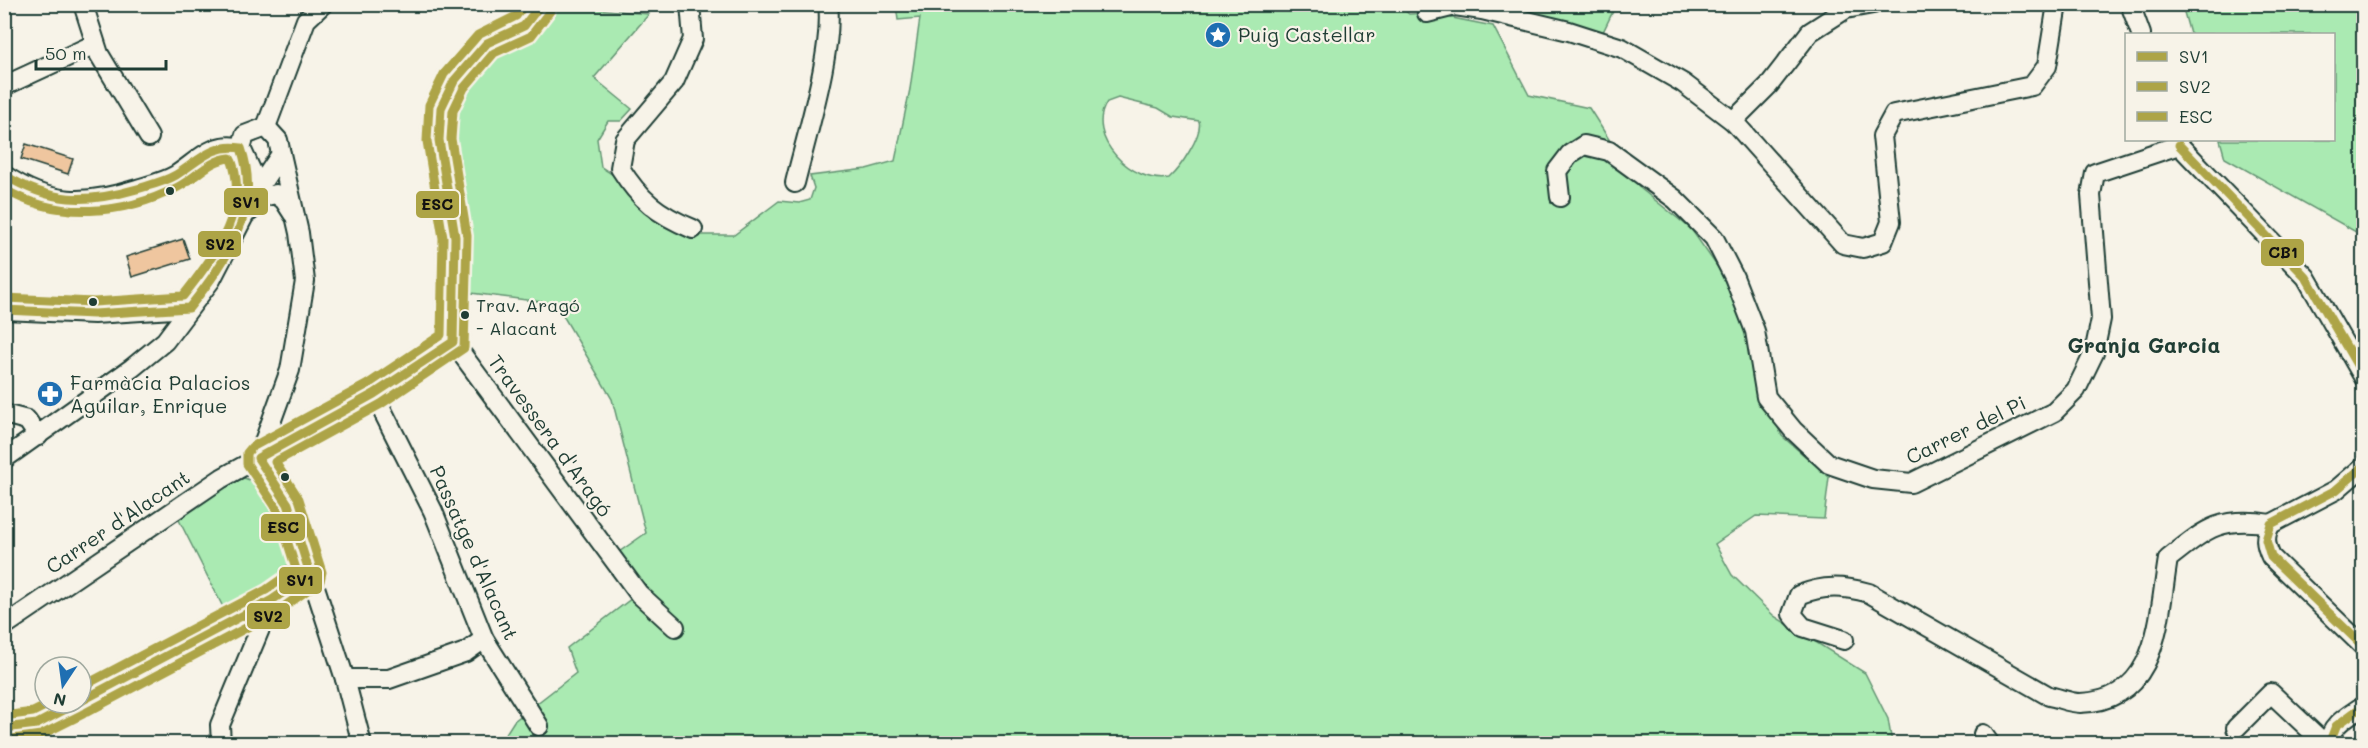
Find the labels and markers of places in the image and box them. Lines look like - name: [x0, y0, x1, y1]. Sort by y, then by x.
- place icon: Puig Castellar: [1203, 20, 1233, 50]
- place label: Puig Castellar: [1238, 21, 1375, 47]
- unlabelled marker: [164, 185, 176, 197]
- place label: Trav. Aragó - Alacant: [476, 293, 580, 340]
- unlabelled marker: [87, 296, 99, 308]
- marker: Trav. Aragó - Alacant: [459, 309, 471, 321]
- place label: Farmàcia Palacios Aguilar, Enrique: [70, 369, 250, 418]
- pharmacy icon: Farmàcia Palacios Aguilar, Enrique: [35, 379, 65, 409]
- unlabelled marker: [279, 471, 291, 483]

